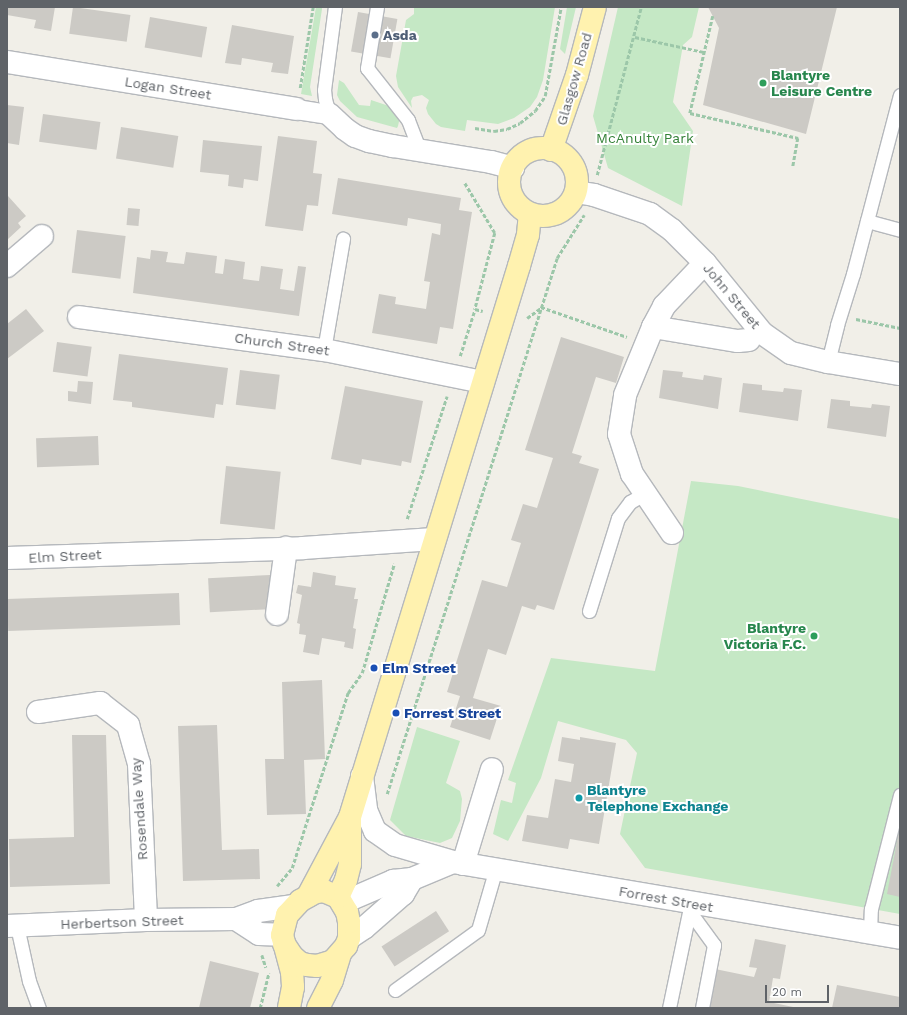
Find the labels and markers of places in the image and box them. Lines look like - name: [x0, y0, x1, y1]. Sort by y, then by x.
- place label: Asda: [383, 27, 417, 43]
- marker: Asda: [370, 30, 380, 40]
- place label: Blantyre Leisure Centre: [771, 67, 872, 100]
- marker: Blantyre Leisure Centre: [758, 78, 768, 88]
- place label: Blantyre Victoria F.C.: [724, 620, 806, 652]
- marker: Blantyre Victoria F.C.: [809, 631, 819, 641]
- place label: Elm Street: [382, 660, 456, 676]
- marker: Elm Street: [369, 663, 379, 673]
- place label: Forrest Street: [404, 705, 501, 721]
- marker: Forrest Street: [391, 708, 401, 718]
- place label: Blantyre Telephone Exchange: [587, 782, 728, 814]
- marker: Blantyre Telephone Exchange: [574, 793, 584, 803]

